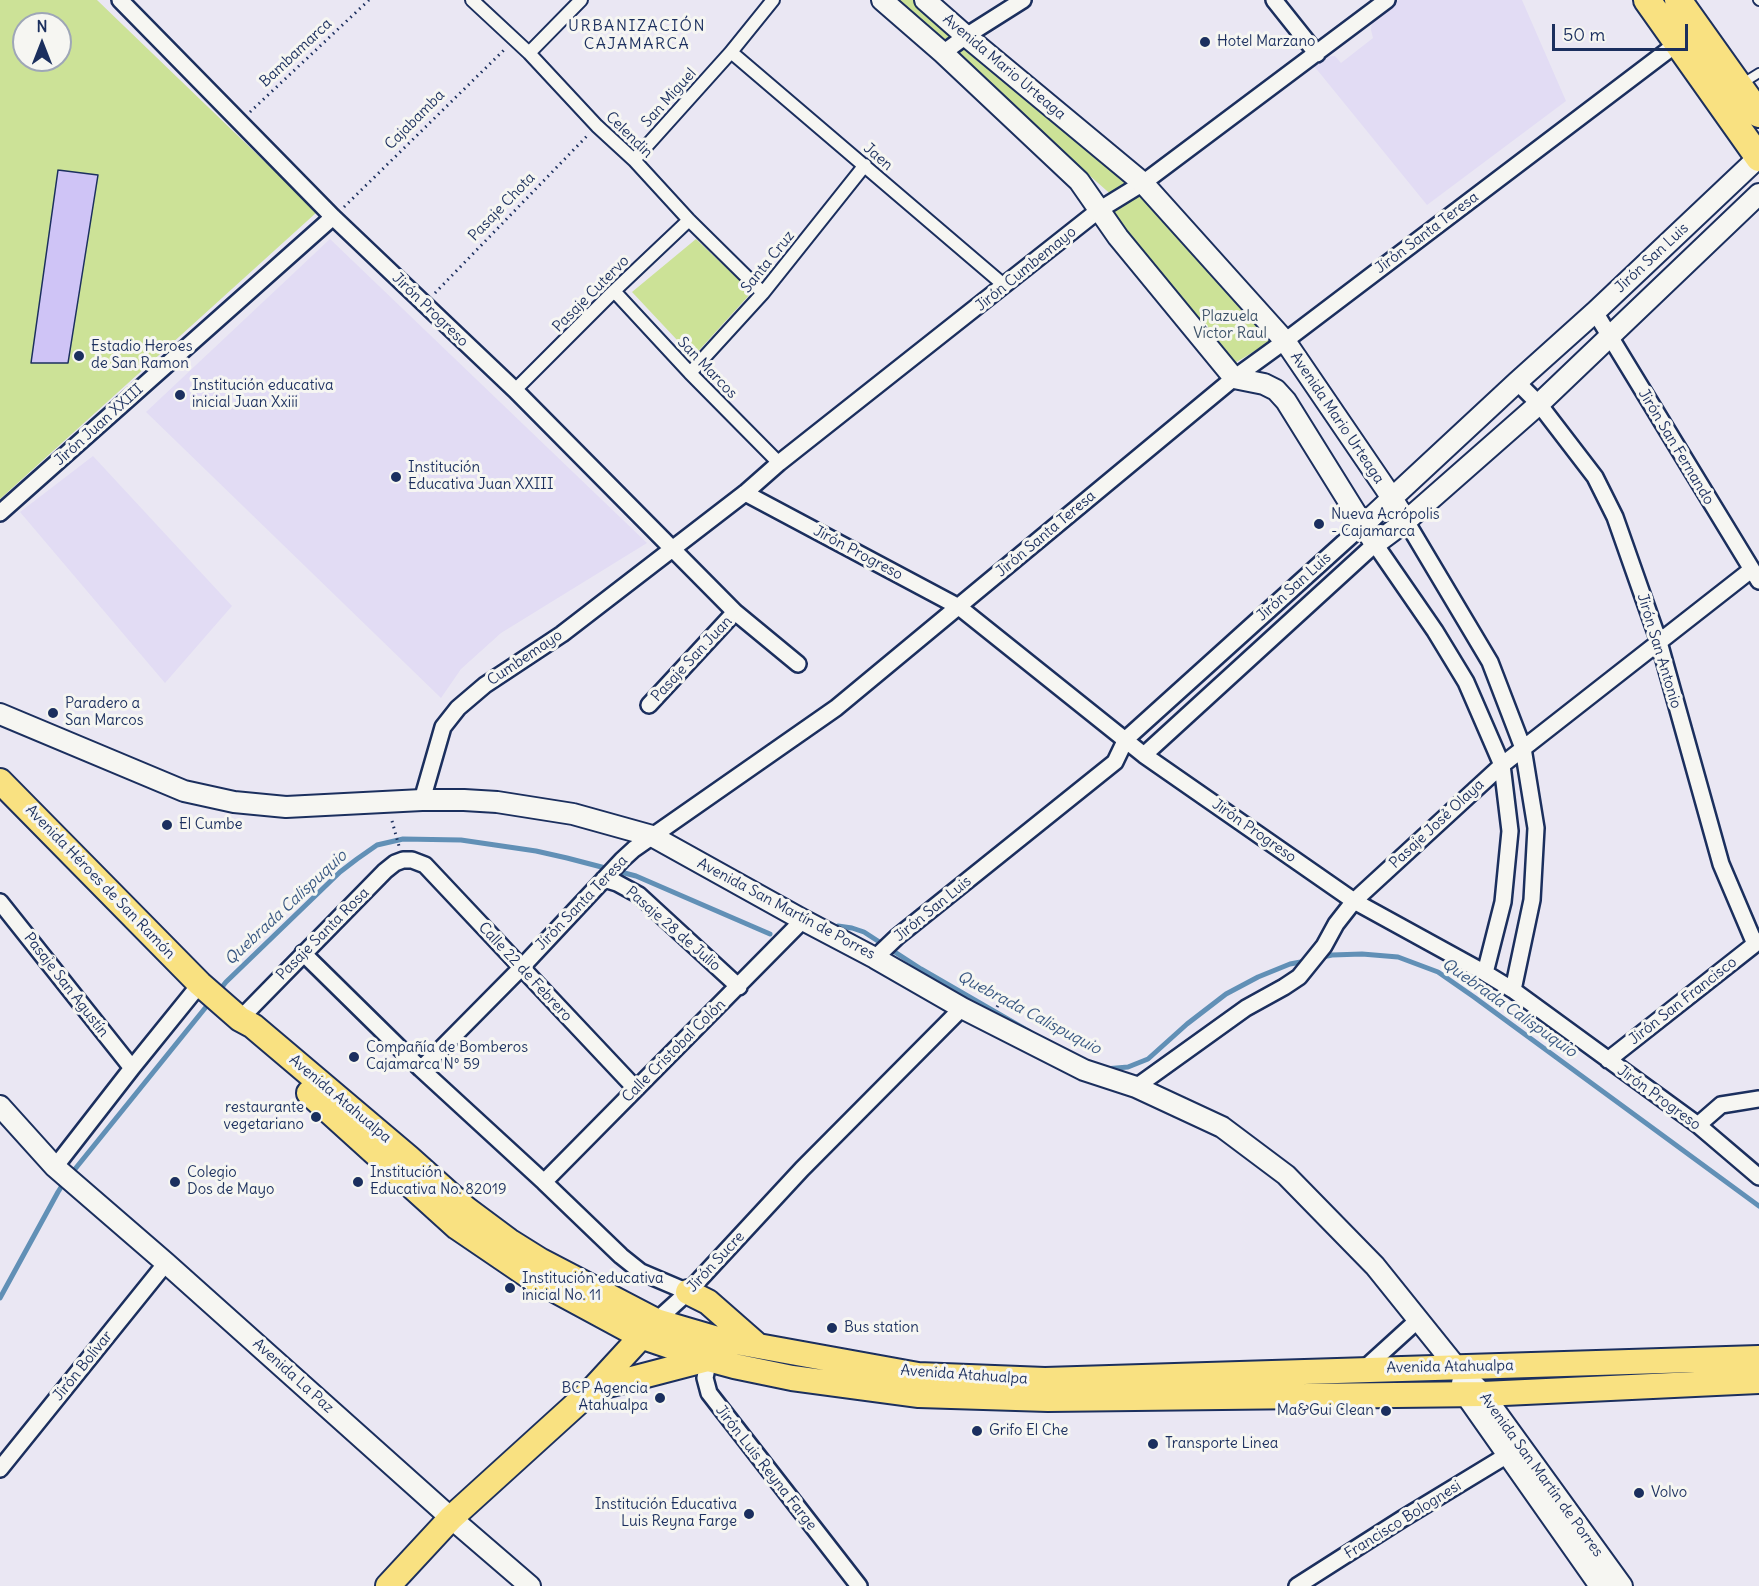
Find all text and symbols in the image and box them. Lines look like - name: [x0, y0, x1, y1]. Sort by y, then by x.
- street label: Avenida Mario Urteaga: [939, 10, 1069, 124]
- north arrow: [12, 12, 72, 72]
- scale bar: [1555, 12, 1692, 50]
- street label: Bambamarca: [256, 15, 336, 91]
- text: N: [36, 16, 48, 36]
- district label: URBANIZACIÓN CAJAMARCA: [568, 16, 706, 54]
- text: 50 m: [1563, 23, 1605, 46]
- place label: Hotel Marzano: [1217, 33, 1315, 51]
- marker: Hotel Marzano: [1198, 35, 1212, 49]
- street label: San Miguel: [638, 65, 700, 131]
- street label: Cajabamba: [381, 86, 449, 154]
- street label: Celendin: [602, 108, 656, 162]
- street label: Jaen: [860, 139, 896, 175]
- street label: Pasaje Chota: [465, 169, 539, 245]
- street label: Jirón Santa Teresa: [1372, 188, 1482, 278]
- street label: Jirón San Luis: [1612, 219, 1692, 297]
- street label: Jirón Cumbemayo: [972, 223, 1080, 315]
- street label: Santa Cruz: [738, 227, 798, 297]
- street label: Pasaje Cutervo: [549, 252, 633, 336]
- street label: Jirón Progreso: [388, 269, 472, 351]
- park label: Plazuela Victor Raul: [1193, 308, 1267, 343]
- street label: San Marcos: [673, 334, 741, 402]
- place label: Estadio Heroes de San Ramon: [91, 338, 192, 373]
- marker: Estadio Heroes de San Ramon: [72, 349, 86, 363]
- street label: Avenida Mario Urteaga: [1286, 349, 1388, 487]
- place label: Institución educativa inicial Juan Xxiii: [192, 377, 334, 412]
- street label: Jirón Juan XXIII: [51, 380, 147, 470]
- street label: Jirón San Fernando: [1634, 386, 1718, 508]
- marker: Institución educativa inicial Juan Xxiii: [173, 388, 187, 402]
- place label: Institución Educativa Juan XXIII: [408, 459, 553, 494]
- marker: Institución Educativa Juan XXIII: [389, 470, 403, 484]
- street label: Jirón Santa Teresa: [993, 487, 1099, 581]
- place label: Nueva Acrópolis - Cajamarca: [1331, 506, 1440, 541]
- marker: Nueva Acrópolis - Cajamarca: [1312, 517, 1326, 531]
- street label: Jirón Progreso: [810, 522, 906, 584]
- street label: Jirón San Luis: [1253, 549, 1335, 625]
- street label: Jirón San Antonio: [1633, 591, 1685, 711]
- street label: Pasaje San Juan: [648, 613, 736, 705]
- street label: Cumbemayo: [484, 626, 566, 690]
- place label: Paradero a San Marcos: [65, 695, 144, 730]
- marker: Paradero a San Marcos: [46, 706, 60, 720]
- street label: Pasaje José Olaya: [1386, 776, 1488, 872]
- street label: Jirón Progreso: [1208, 795, 1300, 867]
- street label: Avenida Héroes de San Ramón: [21, 801, 179, 963]
- place label: El Cumbe: [179, 816, 243, 834]
- marker: El Cumbe: [160, 818, 174, 832]
- water label: Quebrada Calispuquio: [221, 847, 351, 969]
- street label: Jirón Santa Teresa: [532, 852, 632, 954]
- street label: Avenida San Martín de Porres: [694, 854, 878, 964]
- street label: Jirón San Luis: [891, 872, 975, 946]
- street label: Pasaje 28 de Julio: [622, 883, 724, 975]
- street label: Pasaje Santa Rosa: [273, 884, 373, 984]
- street label: Calle 22 de Febrero: [474, 919, 576, 1025]
- street label: Pasaje San Agustín: [20, 929, 112, 1041]
- street label: Jirón San Francisco: [1626, 953, 1740, 1049]
- water label: Quebrada Calispuquio: [1438, 954, 1580, 1062]
- water label: Quebrada Calispuquio: [954, 967, 1104, 1059]
- street label: Calle Cristobal Colón: [619, 996, 729, 1106]
- place label: Compañía de Bomberos Cajamarca Nº 59: [366, 1039, 528, 1074]
- marker: Compañía de Bomberos Cajamarca Nº 59: [347, 1050, 361, 1064]
- street label: Avenida Atahualpa: [285, 1051, 395, 1147]
- street label: Jirón Progreso: [1614, 1062, 1704, 1134]
- place label: restaurante vegetariano: [223, 1099, 304, 1134]
- marker: restaurante vegetariano: [309, 1110, 323, 1124]
- place label: Colegio Dos de Mayo: [187, 1164, 274, 1199]
- place label: Institución Educativa No. 82019: [370, 1164, 507, 1199]
- marker: Colegio Dos de Mayo: [168, 1175, 182, 1189]
- marker: Institución Educativa No. 82019: [351, 1175, 365, 1189]
- street label: Jirón Sucre: [683, 1228, 749, 1296]
- place label: Institución educativa inicial No. 11: [522, 1270, 664, 1305]
- marker: Institución educativa inicial No. 11: [503, 1281, 517, 1295]
- place label: Bus station: [844, 1319, 919, 1337]
- marker: Bus station: [825, 1321, 839, 1335]
- street label: Jirón Bolívar: [49, 1327, 117, 1405]
- street label: Avenida La Paz: [249, 1335, 337, 1417]
- street label: Avenida Atahualpa: [1386, 1357, 1514, 1377]
- street label: Avenida Atahualpa: [900, 1362, 1028, 1388]
- place label: BCP Agencia Atahualpa: [561, 1380, 648, 1415]
- street label: Avenida San Martín de Porres: [1475, 1389, 1607, 1561]
- marker: BCP Agencia Atahualpa: [653, 1391, 667, 1405]
- street label: Jirón Luis Reyna Farge: [712, 1402, 820, 1534]
- place label: Ma&Gui Clean: [1277, 1402, 1374, 1420]
- marker: Ma&Gui Clean: [1379, 1404, 1393, 1418]
- place label: Grifo El Che: [989, 1422, 1068, 1440]
- marker: Grifo El Che: [970, 1424, 984, 1438]
- place label: Transporte Linea: [1165, 1435, 1278, 1453]
- marker: Transporte Linea: [1146, 1437, 1160, 1451]
- street label: Francisco Bolognesi: [1342, 1477, 1464, 1563]
- place label: Volvo: [1651, 1484, 1687, 1502]
- marker: Volvo: [1632, 1486, 1646, 1500]
- place label: Institución Educativa Luis Reyna Farge: [595, 1496, 737, 1531]
- marker: Institución Educativa Luis Reyna Farge: [742, 1507, 756, 1521]

